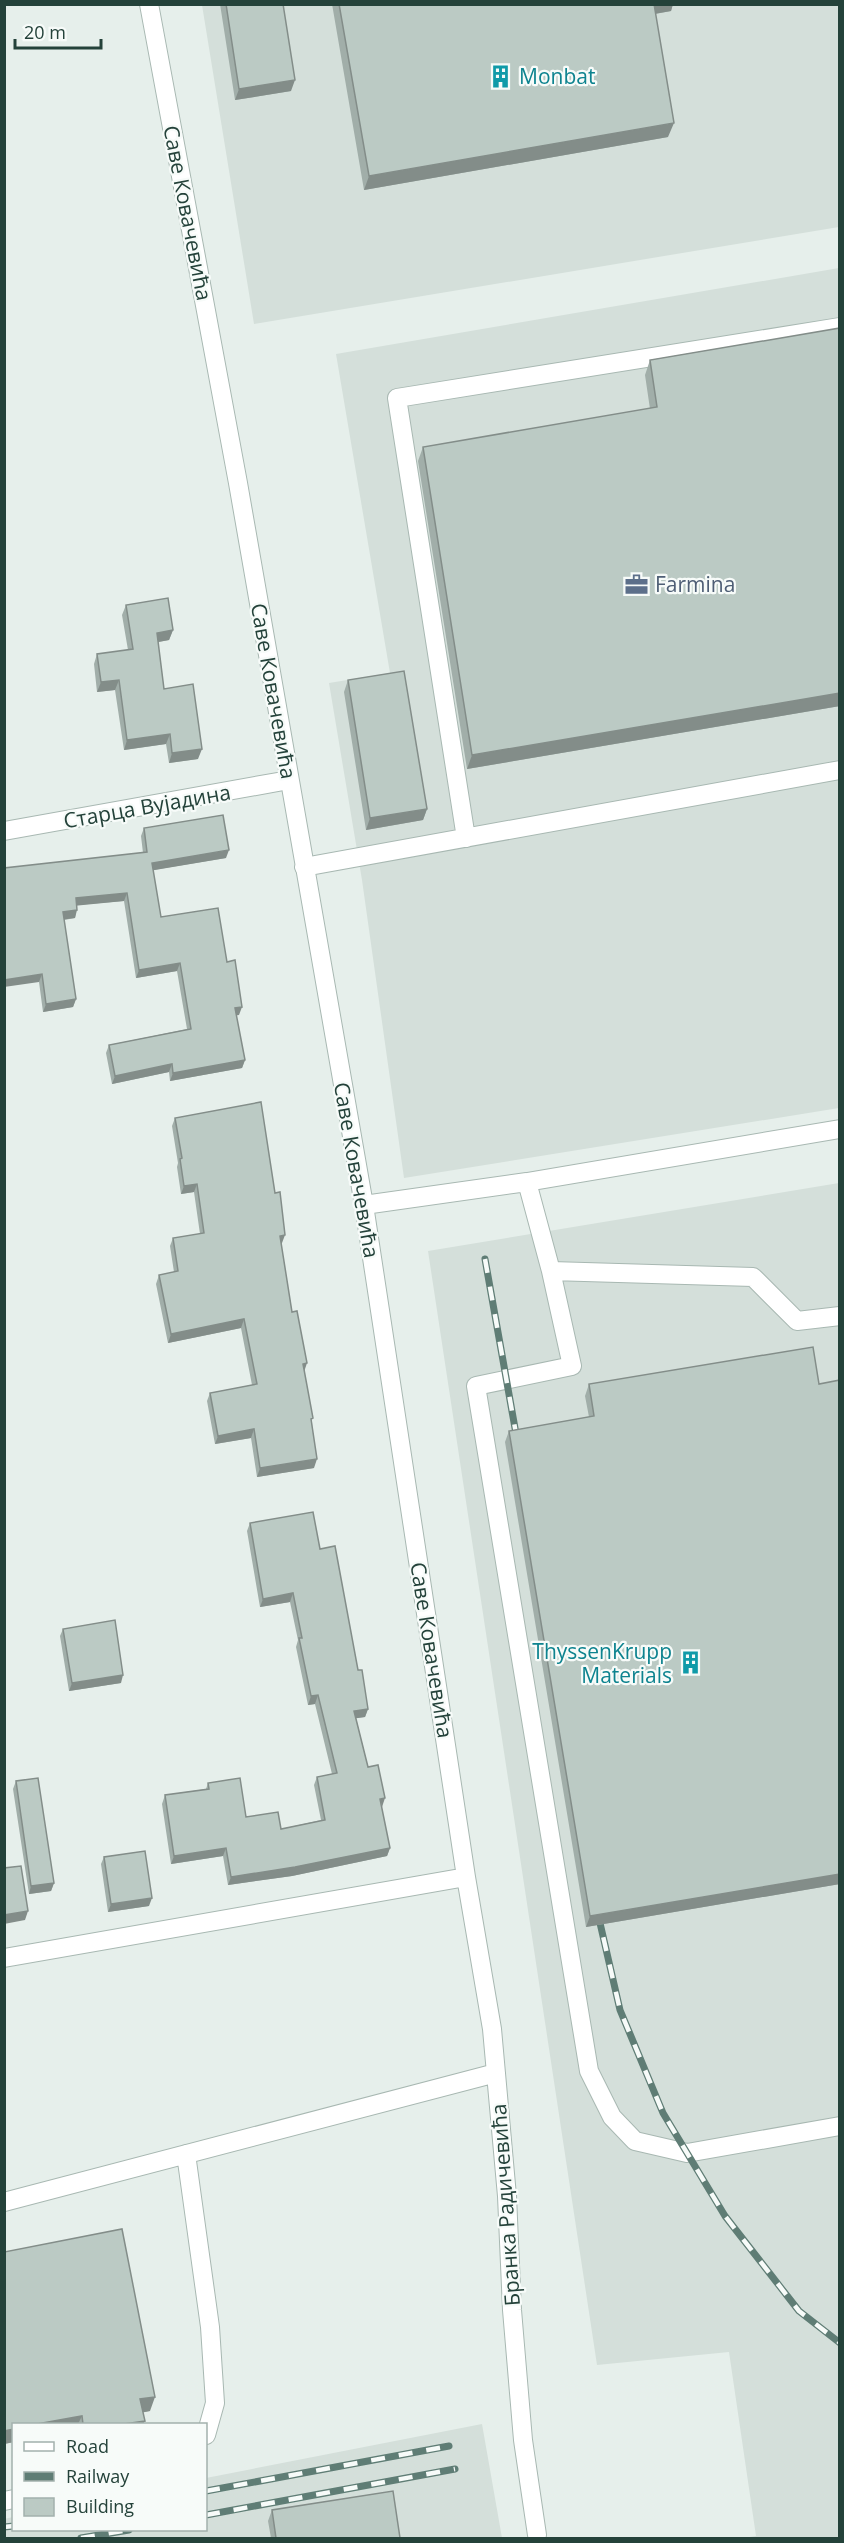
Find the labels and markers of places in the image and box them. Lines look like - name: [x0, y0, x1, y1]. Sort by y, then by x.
- place label: Monbat: [519, 62, 595, 90]
- building icon: Monbat: [488, 63, 514, 89]
- place label: Farmina: [655, 570, 735, 598]
- office icon: Farmina: [624, 571, 650, 597]
- place label: ThyssenKrupp Materials: [532, 1637, 672, 1689]
- building icon: ThyssenKrupp Materials: [677, 1650, 703, 1676]

